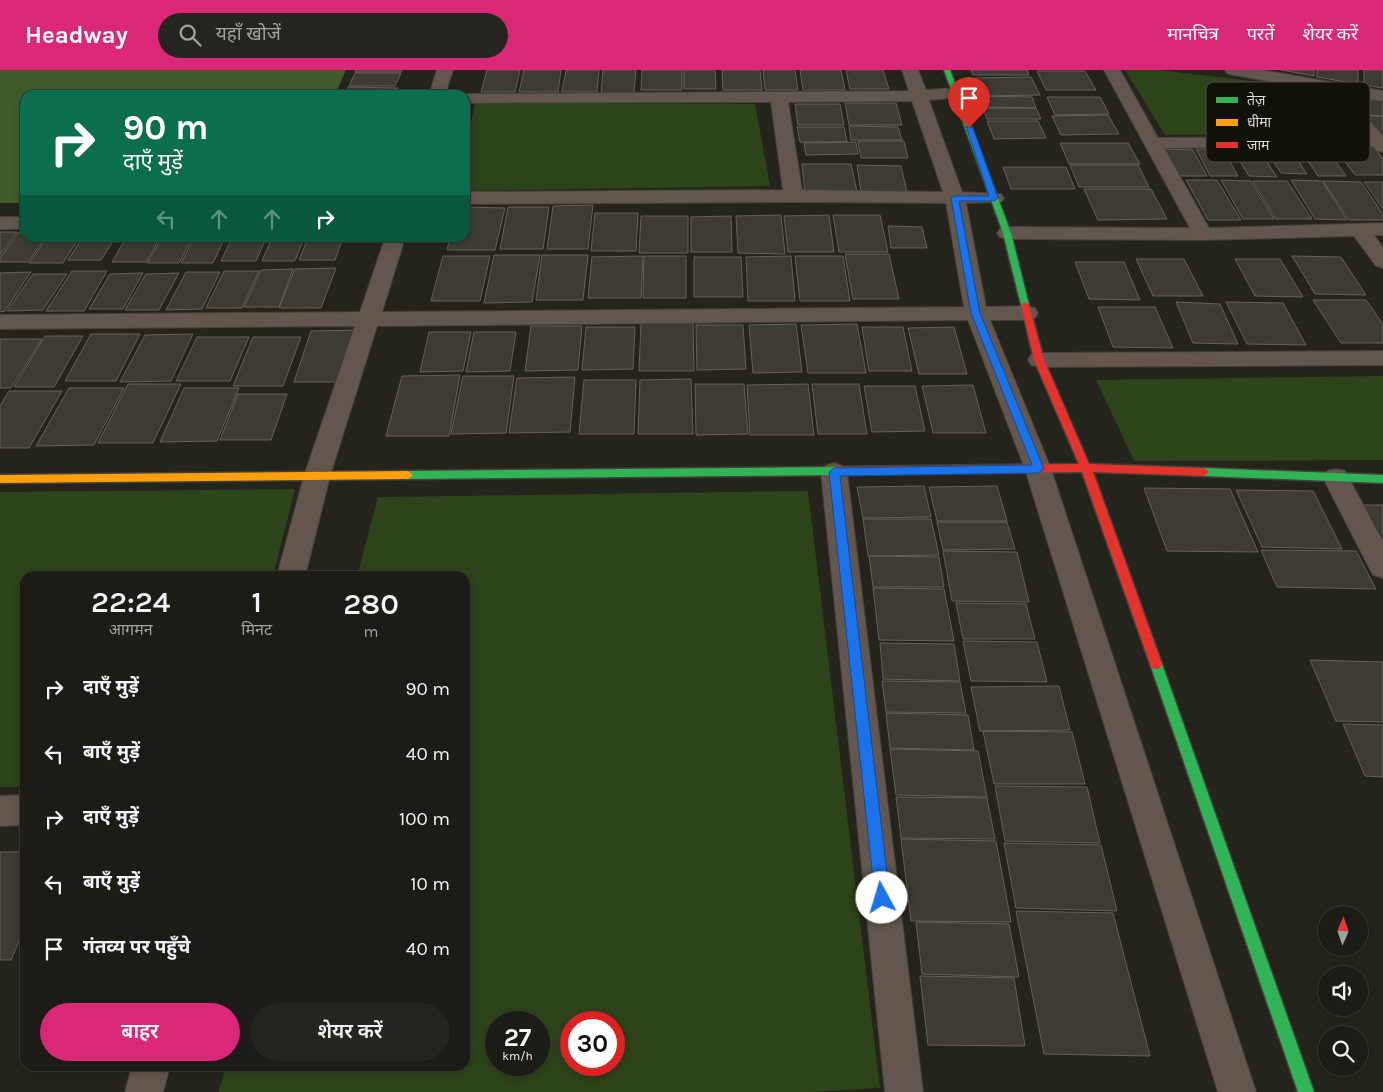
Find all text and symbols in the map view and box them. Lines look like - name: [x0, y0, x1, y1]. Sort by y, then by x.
- search box: [158, 13, 508, 58]
- text: Headway: [25, 21, 128, 49]
- icon: search: [176, 21, 204, 49]
- text: यहाँ खोजें: [216, 23, 281, 45]
- text: मानचित्र: [1167, 23, 1219, 45]
- text: परतें: [1247, 23, 1274, 45]
- text: शेयर करें: [1302, 23, 1358, 45]
- pin: [948, 77, 990, 128]
- legend: [1206, 82, 1370, 162]
- icon: arrive: [955, 84, 983, 112]
- text: तेज़: [1247, 91, 1266, 109]
- text: 90 m: [123, 107, 209, 148]
- icon: right: [40, 110, 105, 175]
- text: धीमा: [1247, 114, 1272, 131]
- text: जाम: [1247, 137, 1270, 154]
- text: दाएँ मुड़ें: [123, 149, 183, 175]
- icon: left: [152, 205, 180, 233]
- icon: ahead: [205, 205, 233, 233]
- icon: ahead: [258, 205, 286, 233]
- icon: right: [311, 205, 339, 233]
- text: 22:24: [91, 584, 170, 620]
- text: 1: [251, 584, 262, 620]
- text: 280: [343, 586, 399, 622]
- text: आगमन: [109, 620, 153, 639]
- text: मिनट: [241, 620, 272, 639]
- text: m: [364, 622, 378, 641]
- icon: right: [40, 675, 68, 703]
- text: दाएँ मुड़ें: [83, 676, 139, 698]
- text: 90 m: [405, 678, 450, 700]
- icon: left: [40, 740, 68, 768]
- text: बाएँ मुड़ें: [83, 741, 140, 763]
- text: 40 m: [406, 743, 450, 765]
- icon: right: [40, 805, 68, 833]
- text: दाएँ मुड़ें: [83, 806, 139, 828]
- text: 100 m: [399, 808, 450, 830]
- icon: left: [40, 870, 68, 898]
- text: बाएँ मुड़ें: [83, 871, 140, 893]
- position arrow: [855, 871, 907, 923]
- text: 10 m: [410, 873, 450, 895]
- north arrow: [1318, 906, 1368, 956]
- map controls: [1318, 906, 1368, 1076]
- icon: arrive: [40, 935, 68, 963]
- text: गंतव्य पर पहुँचे: [83, 936, 190, 958]
- text: 40 m: [406, 938, 450, 960]
- button: sound: [1318, 966, 1368, 1016]
- button: बाहर: [40, 1003, 240, 1061]
- button: शेयर करें: [250, 1003, 450, 1061]
- speed limit sign: 30: [560, 1011, 625, 1076]
- text: 27: [504, 1023, 531, 1052]
- button: search: [1318, 1026, 1368, 1076]
- text: km/h: [502, 1049, 533, 1063]

